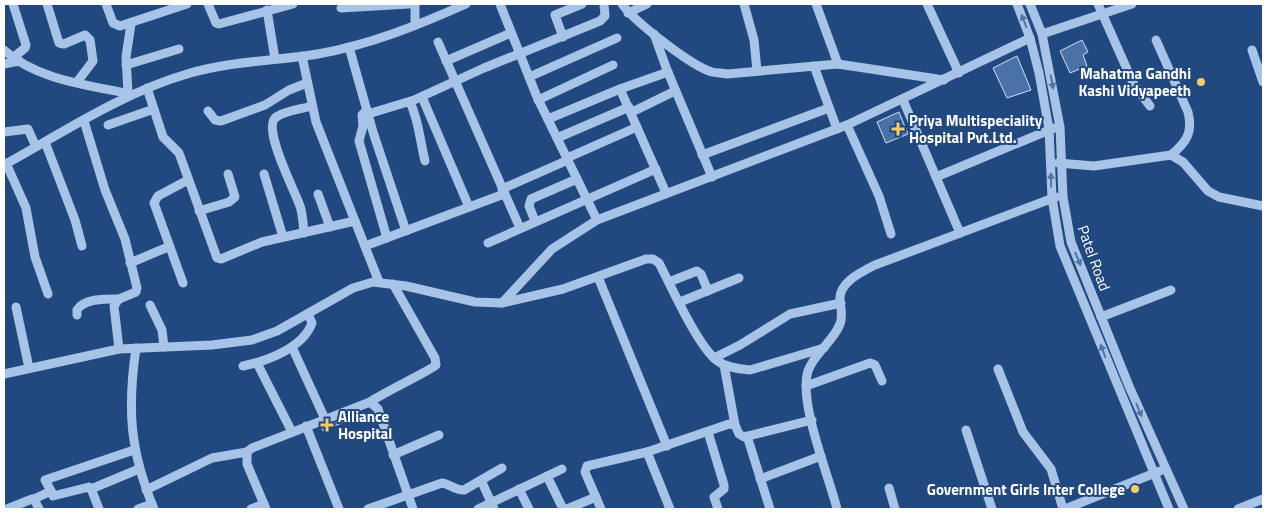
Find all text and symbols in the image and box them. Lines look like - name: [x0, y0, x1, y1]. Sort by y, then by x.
- one-way arrow: [1019, 14, 1027, 28]
- place label: Mahatma Gandhi Kashi Vidyapeeth: [1079, 62, 1191, 102]
- one-way arrow: [1048, 74, 1056, 90]
- marker: Mahatma Gandhi Kashi Vidyapeeth: [1195, 76, 1207, 88]
- place label: Priya Multispeciality Hospital Pvt.Ltd.: [909, 109, 1043, 149]
- marker: Priya Multispeciality Hospital Pvt.Ltd.: [891, 122, 905, 136]
- one-way arrow: [1047, 172, 1055, 188]
- street label: Patel Road: [1071, 222, 1117, 294]
- one-way arrow: [1075, 252, 1083, 266]
- one-way arrow: [1099, 343, 1107, 358]
- one-way arrow: [1135, 403, 1143, 417]
- place label: Alliance Hospital: [338, 405, 392, 445]
- marker: Alliance Hospital: [320, 418, 334, 432]
- place label: Government Girls Inter College: [927, 478, 1125, 501]
- marker: Government Girls Inter College: [1129, 483, 1141, 495]

